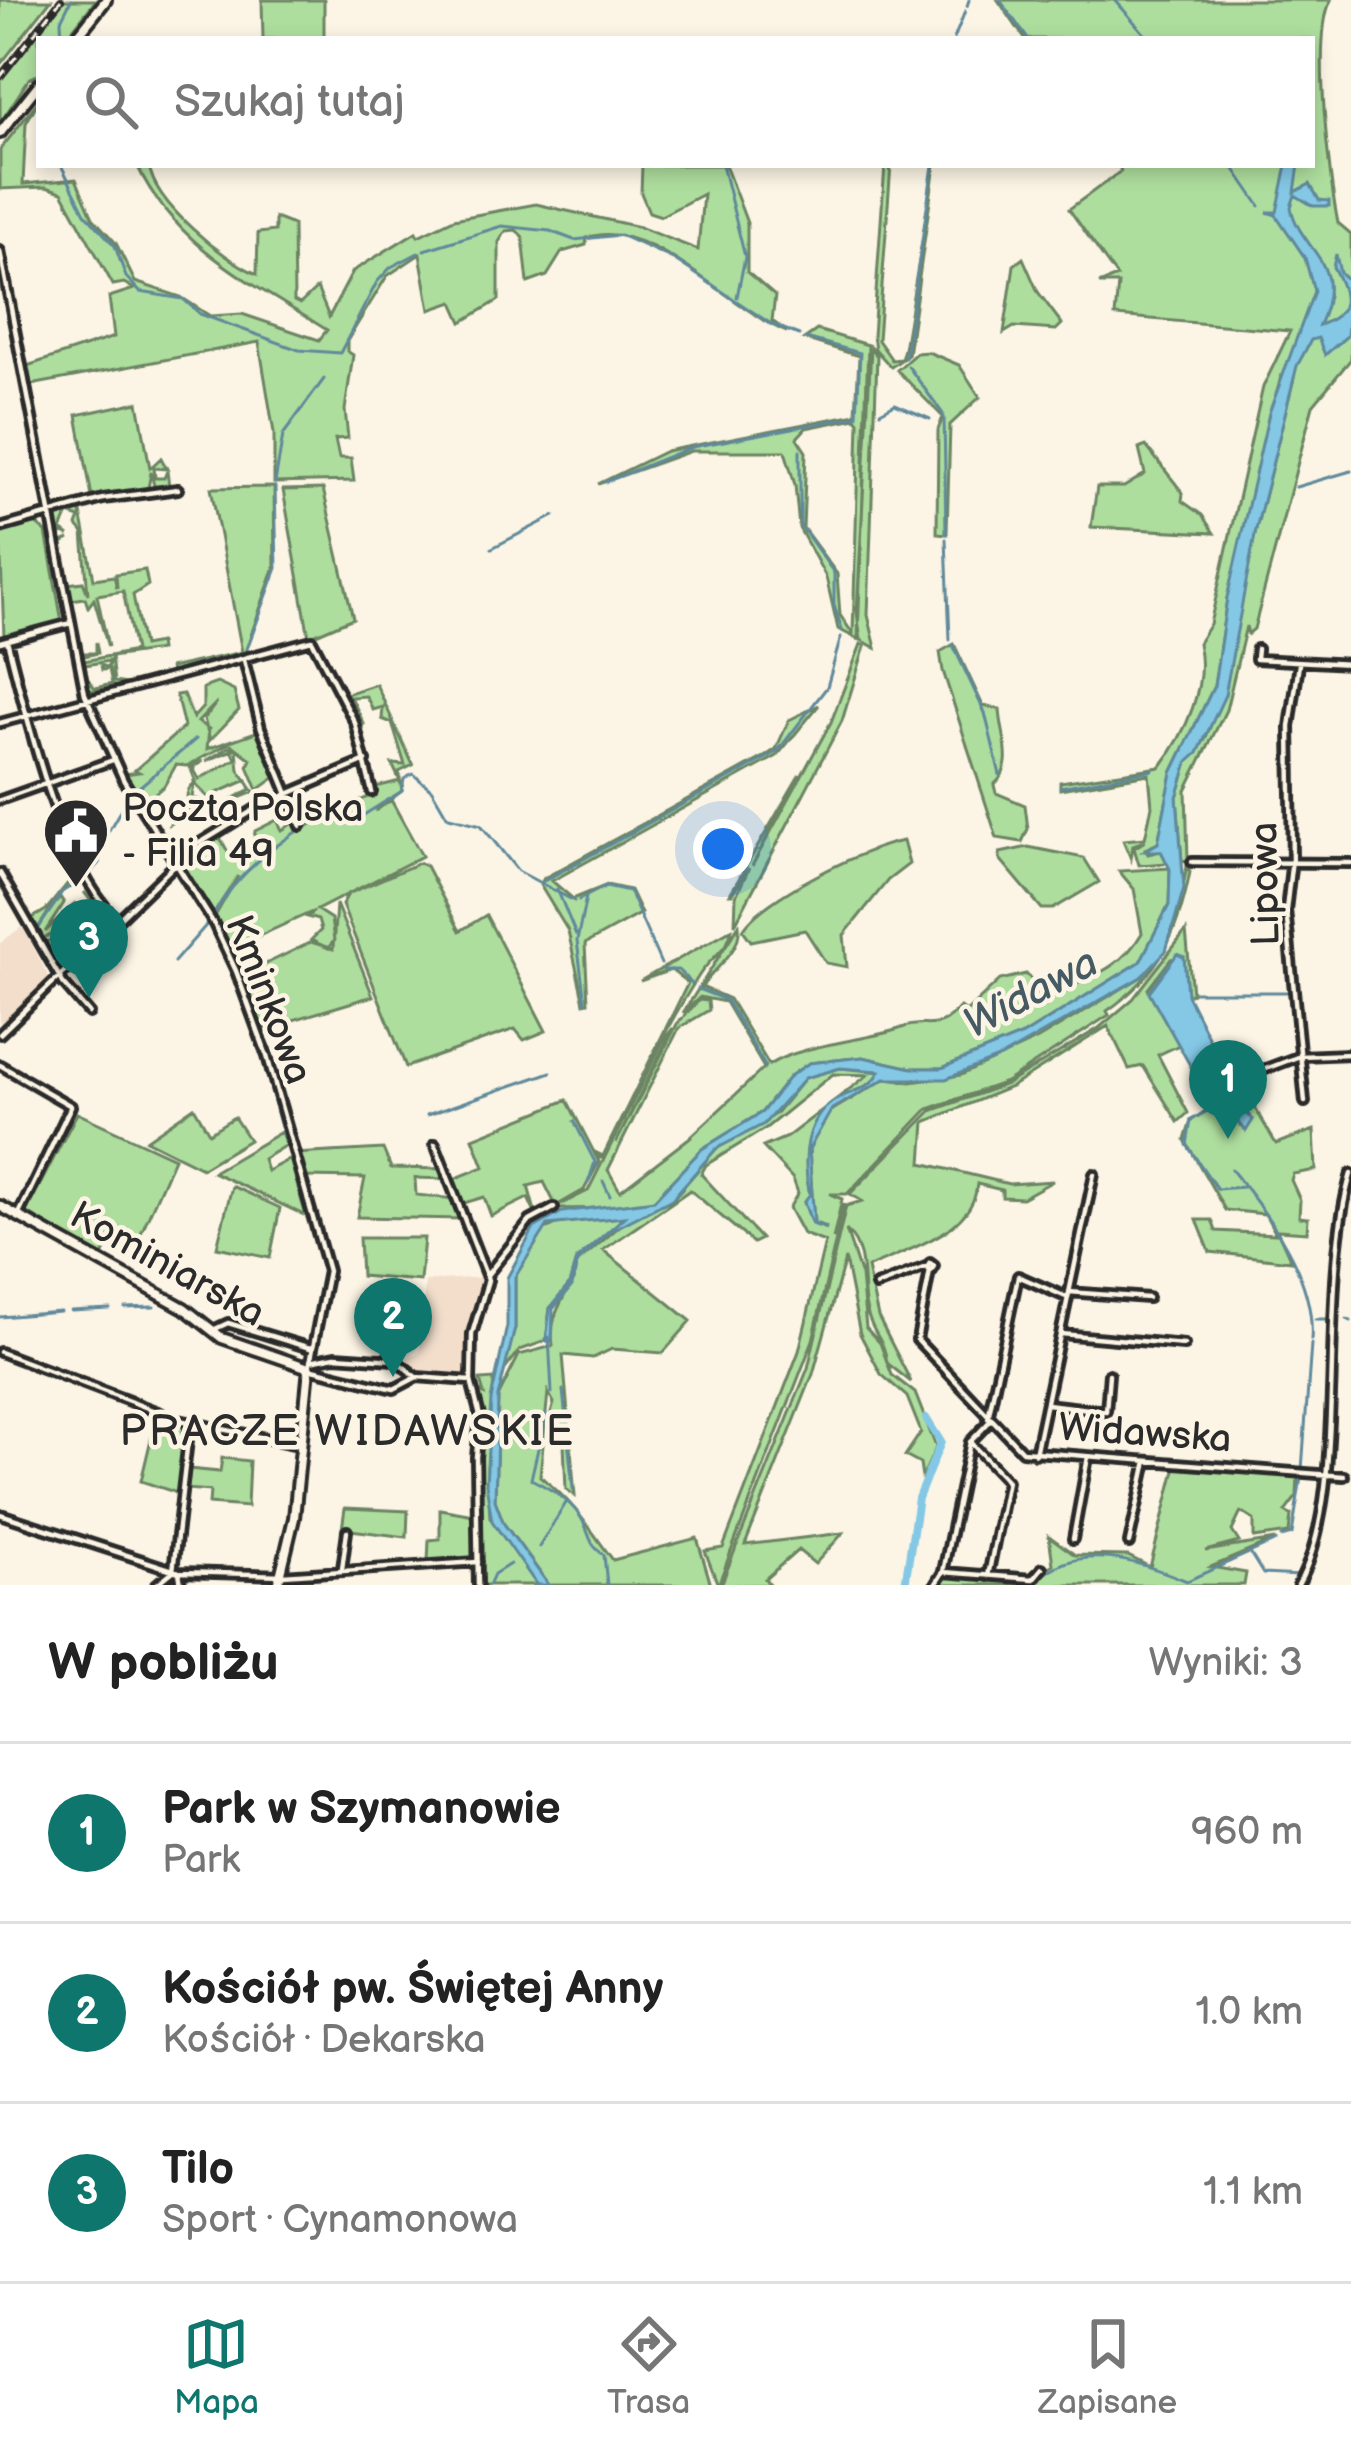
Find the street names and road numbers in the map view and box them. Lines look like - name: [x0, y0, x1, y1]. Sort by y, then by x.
- street label: Lipowa: [1241, 822, 1291, 946]
- street label: Kminkowa: [214, 909, 322, 1091]
- street label: Kominiarska: [61, 1192, 273, 1338]
- street label: Widawska: [1057, 1405, 1233, 1463]

